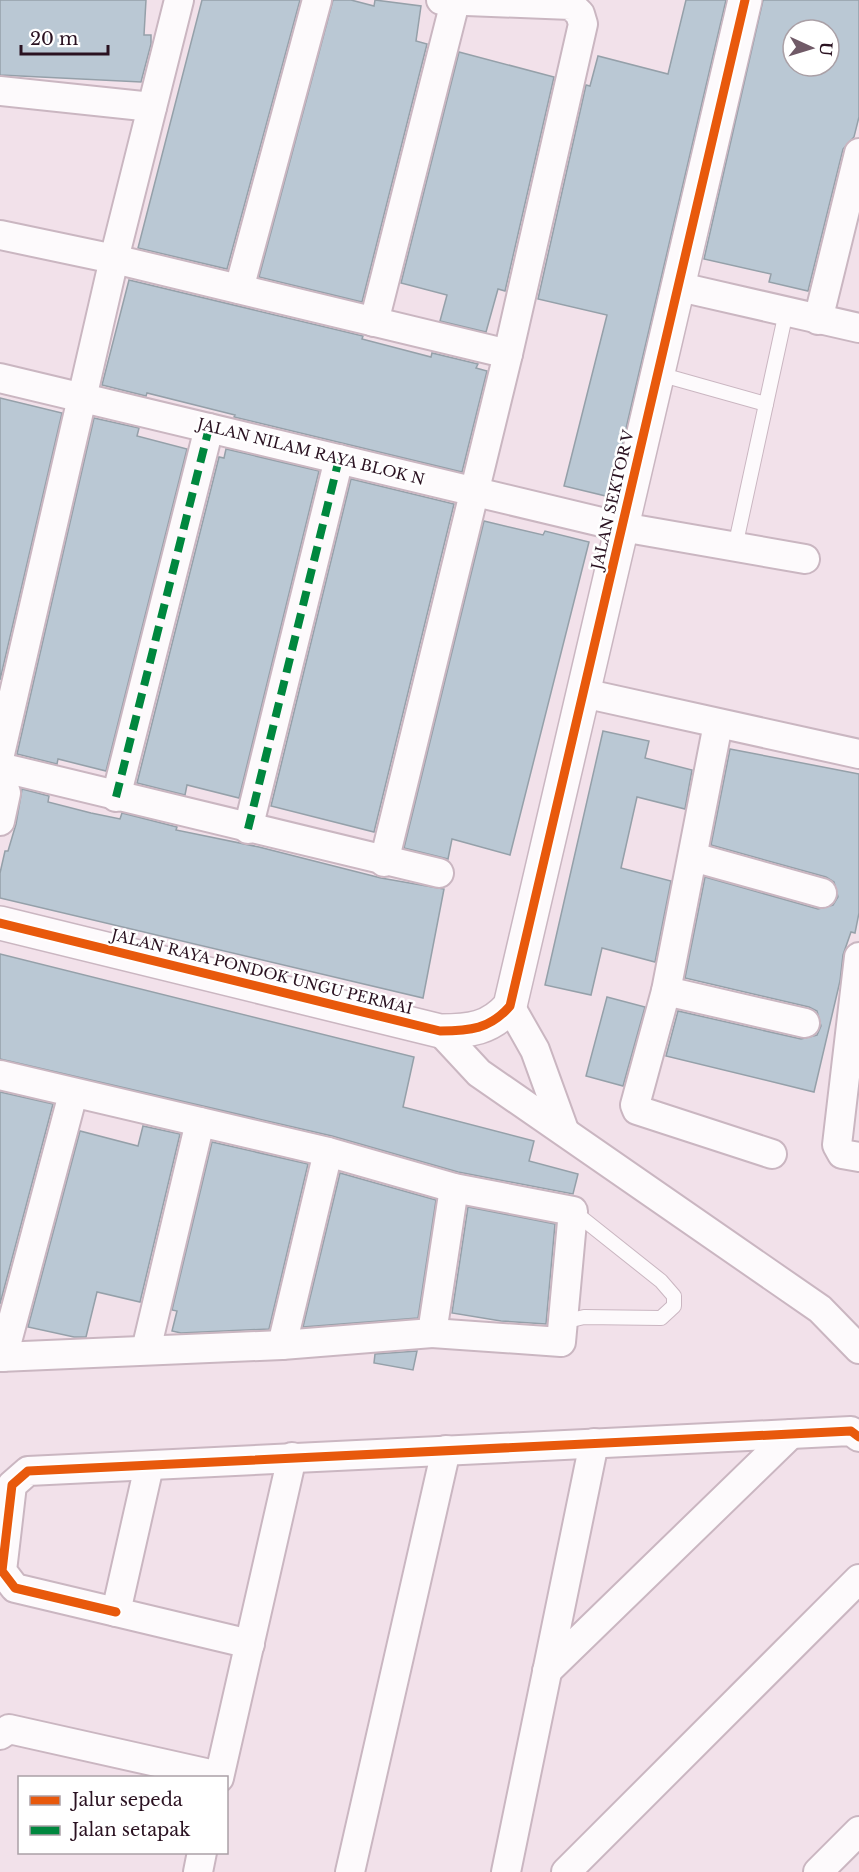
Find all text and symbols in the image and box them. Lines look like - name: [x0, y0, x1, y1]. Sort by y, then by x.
- scale bar: [21, 18, 108, 56]
- north arrow: [781, 18, 841, 78]
- text: 20 m: [30, 28, 78, 50]
- text: U: [815, 41, 836, 57]
- street label: JALAN NILAM RAYA BLOK N: [194, 414, 427, 489]
- street label: JALAN SEKTOR V: [587, 428, 638, 573]
- street label: JALAN RAYA PONDOK UNGU PERMAI: [108, 924, 415, 1018]
- legend: [18, 1776, 228, 1854]
- text: Jalur sepeda: [70, 1789, 183, 1811]
- text: Jalan setapak: [70, 1819, 190, 1841]

